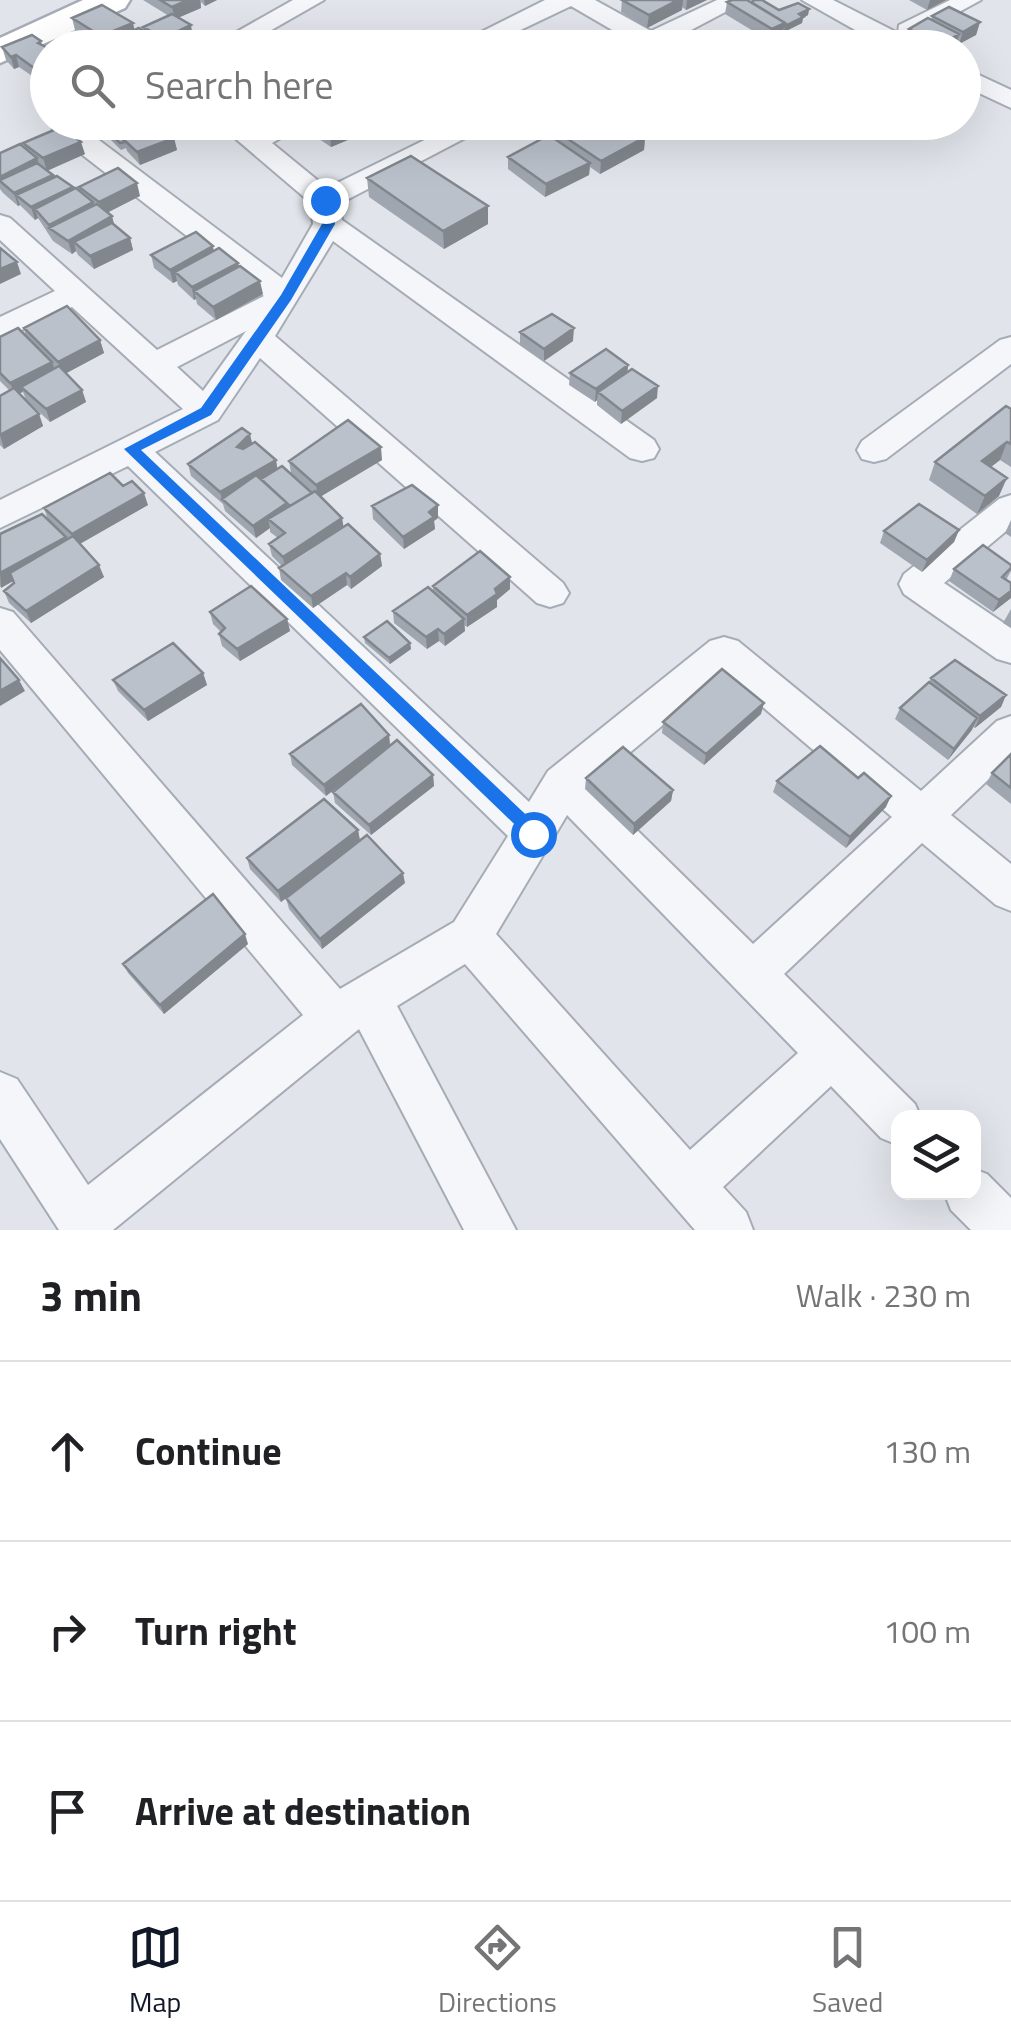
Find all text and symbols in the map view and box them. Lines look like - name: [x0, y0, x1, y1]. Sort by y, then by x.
- search box: [30, 30, 981, 140]
- text: Search here: [145, 56, 333, 114]
- icon: search: [65, 58, 120, 113]
- route end: [303, 178, 349, 224]
- route start: [511, 812, 557, 858]
- map controls: [891, 1110, 981, 1200]
- button: layers: [891, 1110, 981, 1200]
- text: 3 min: [40, 1263, 142, 1327]
- text: Walk · 230 m: [796, 1271, 971, 1319]
- text: Continue: [135, 1422, 282, 1480]
- icon: ahead: [40, 1424, 95, 1479]
- text: 130 m: [883, 1427, 971, 1475]
- text: Turn right: [135, 1602, 297, 1660]
- icon: right: [40, 1604, 95, 1659]
- text: 100 m: [883, 1607, 971, 1655]
- text: Arrive at destination: [135, 1782, 471, 1840]
- icon: arrive: [40, 1784, 95, 1839]
- tab: Map: [128, 1920, 183, 2023]
- tab: Directions: [438, 1920, 557, 2023]
- tab: Saved: [812, 1920, 883, 2023]

